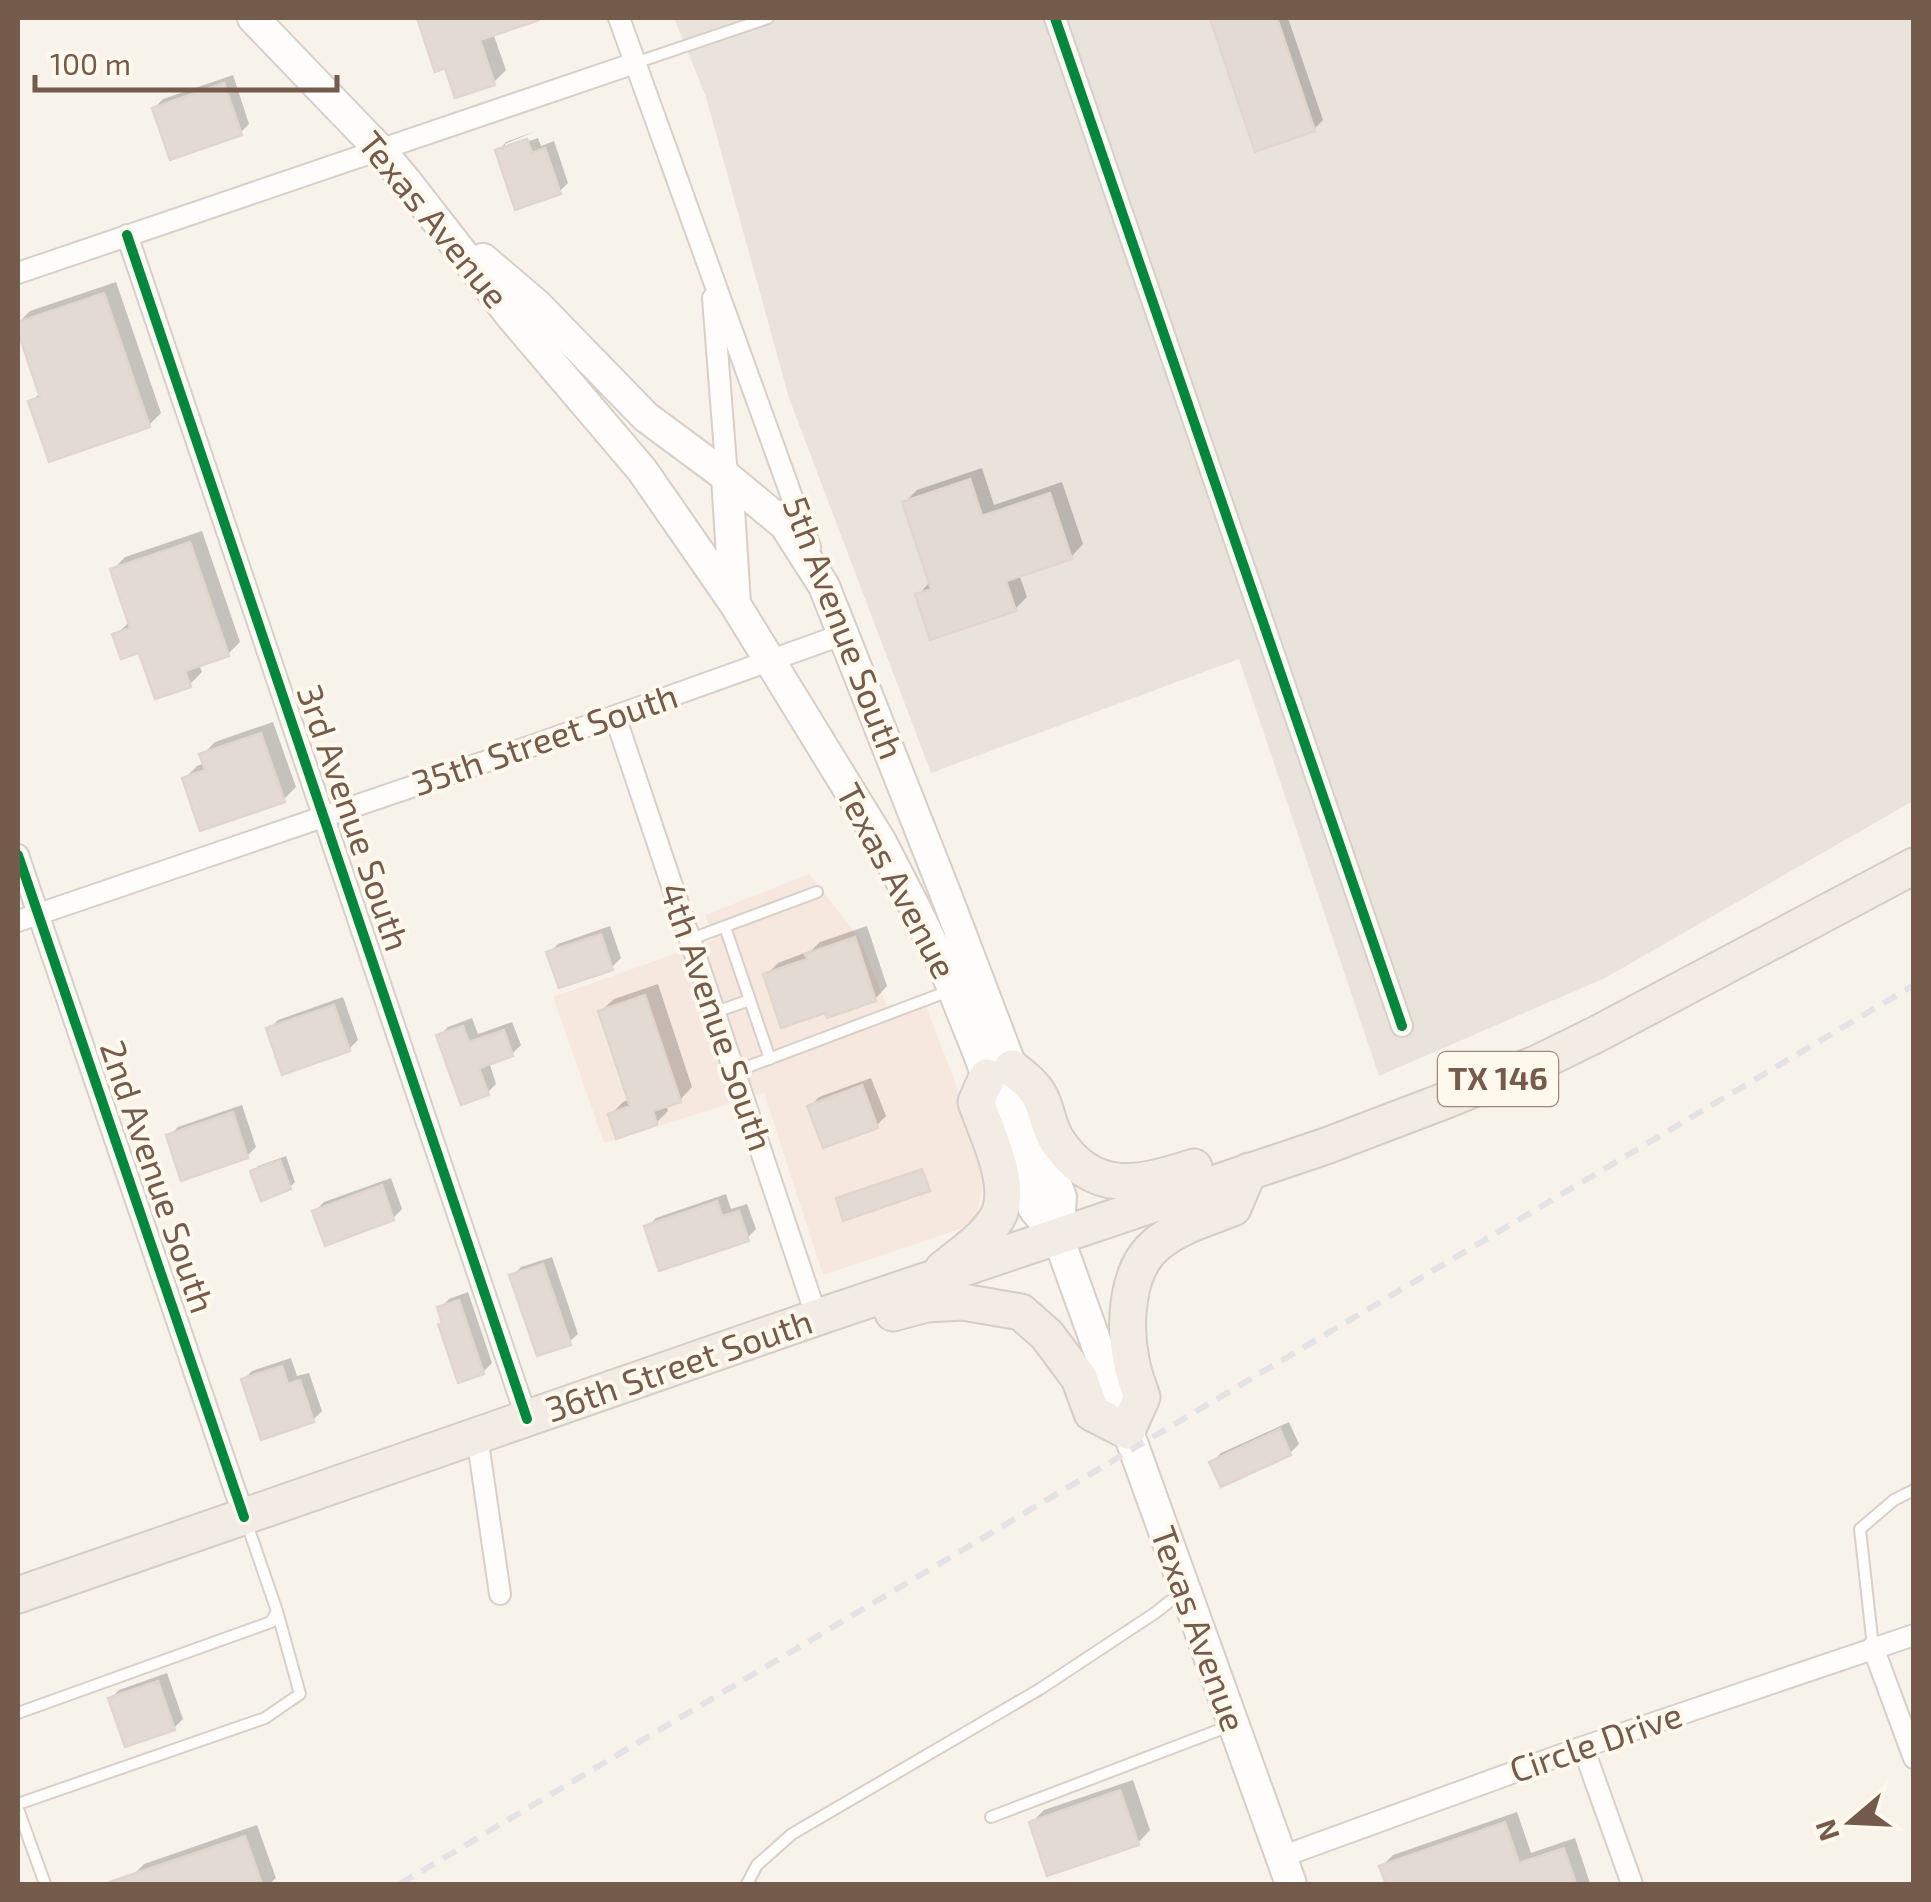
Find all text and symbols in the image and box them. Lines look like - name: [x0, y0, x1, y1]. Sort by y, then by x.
- scale bar: [35, 30, 338, 92]
- text: 100 m: [50, 45, 131, 81]
- street label: Texas Avenue: [351, 122, 519, 315]
- street label: 5th Avenue South: [776, 490, 914, 764]
- street label: 35th Street South: [406, 673, 683, 803]
- street label: 3rd Avenue South: [290, 679, 420, 956]
- street label: Texas Avenue: [829, 775, 967, 985]
- street label: 4th Avenue South: [652, 877, 783, 1156]
- street label: 2nd Avenue South: [93, 1035, 225, 1318]
- road number: TX 146: [1438, 1052, 1558, 1106]
- street label: 36th Street South: [540, 1299, 817, 1429]
- street label: Texas Avenue: [1143, 1520, 1256, 1736]
- street label: Circle Drive: [1504, 1692, 1687, 1790]
- north arrow: [1801, 1772, 1901, 1872]
- text: N: [1807, 1815, 1846, 1846]

